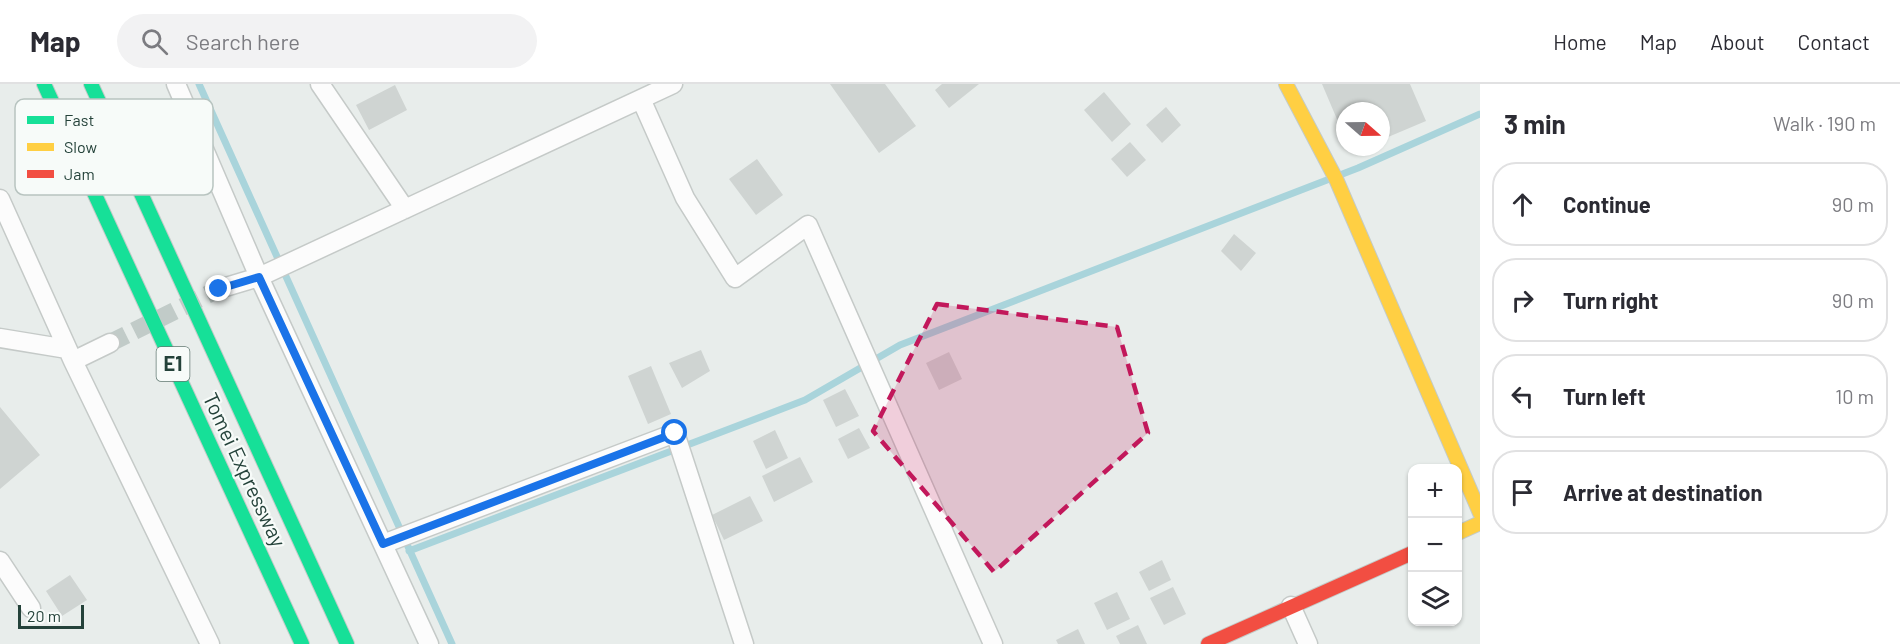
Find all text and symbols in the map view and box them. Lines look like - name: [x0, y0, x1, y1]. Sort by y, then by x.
- search box: [117, 14, 537, 68]
- text: Map: [30, 24, 81, 58]
- icon: search: [138, 25, 171, 58]
- text: Search here: [186, 28, 300, 54]
- text: Home: [1553, 29, 1607, 54]
- text: Map: [1640, 29, 1677, 54]
- text: About: [1710, 29, 1765, 54]
- text: Contact: [1798, 29, 1870, 54]
- legend: [15, 99, 213, 195]
- north arrow: [1336, 102, 1390, 156]
- text: 3 min: [1504, 108, 1566, 139]
- text: Fast: [64, 110, 94, 129]
- text: Walk · 190 m: [1773, 111, 1876, 135]
- text: Slow: [64, 137, 97, 156]
- text: Jam: [64, 164, 95, 183]
- icon: ahead: [1506, 188, 1539, 221]
- text: Continue: [1563, 191, 1651, 217]
- text: 90 m: [1832, 192, 1874, 216]
- route end: [205, 275, 231, 301]
- icon: right: [1506, 284, 1539, 317]
- text: Turn right: [1563, 287, 1658, 313]
- text: 90 m: [1832, 288, 1874, 312]
- road number: E1: [156, 347, 190, 381]
- icon: left: [1506, 380, 1539, 413]
- text: Turn left: [1563, 383, 1646, 409]
- text: 10 m: [1835, 384, 1874, 408]
- street label: Tomei Expressway: [199, 388, 292, 551]
- route start: [661, 419, 687, 445]
- map controls: [1408, 464, 1462, 626]
- button: +: [1408, 464, 1462, 518]
- icon: arrive: [1506, 476, 1539, 509]
- text: Arrive at destination: [1563, 479, 1762, 505]
- button: −: [1408, 518, 1462, 572]
- button: layers: [1408, 572, 1462, 626]
- scale bar: [18, 602, 84, 630]
- text: 20 m: [27, 606, 61, 625]

